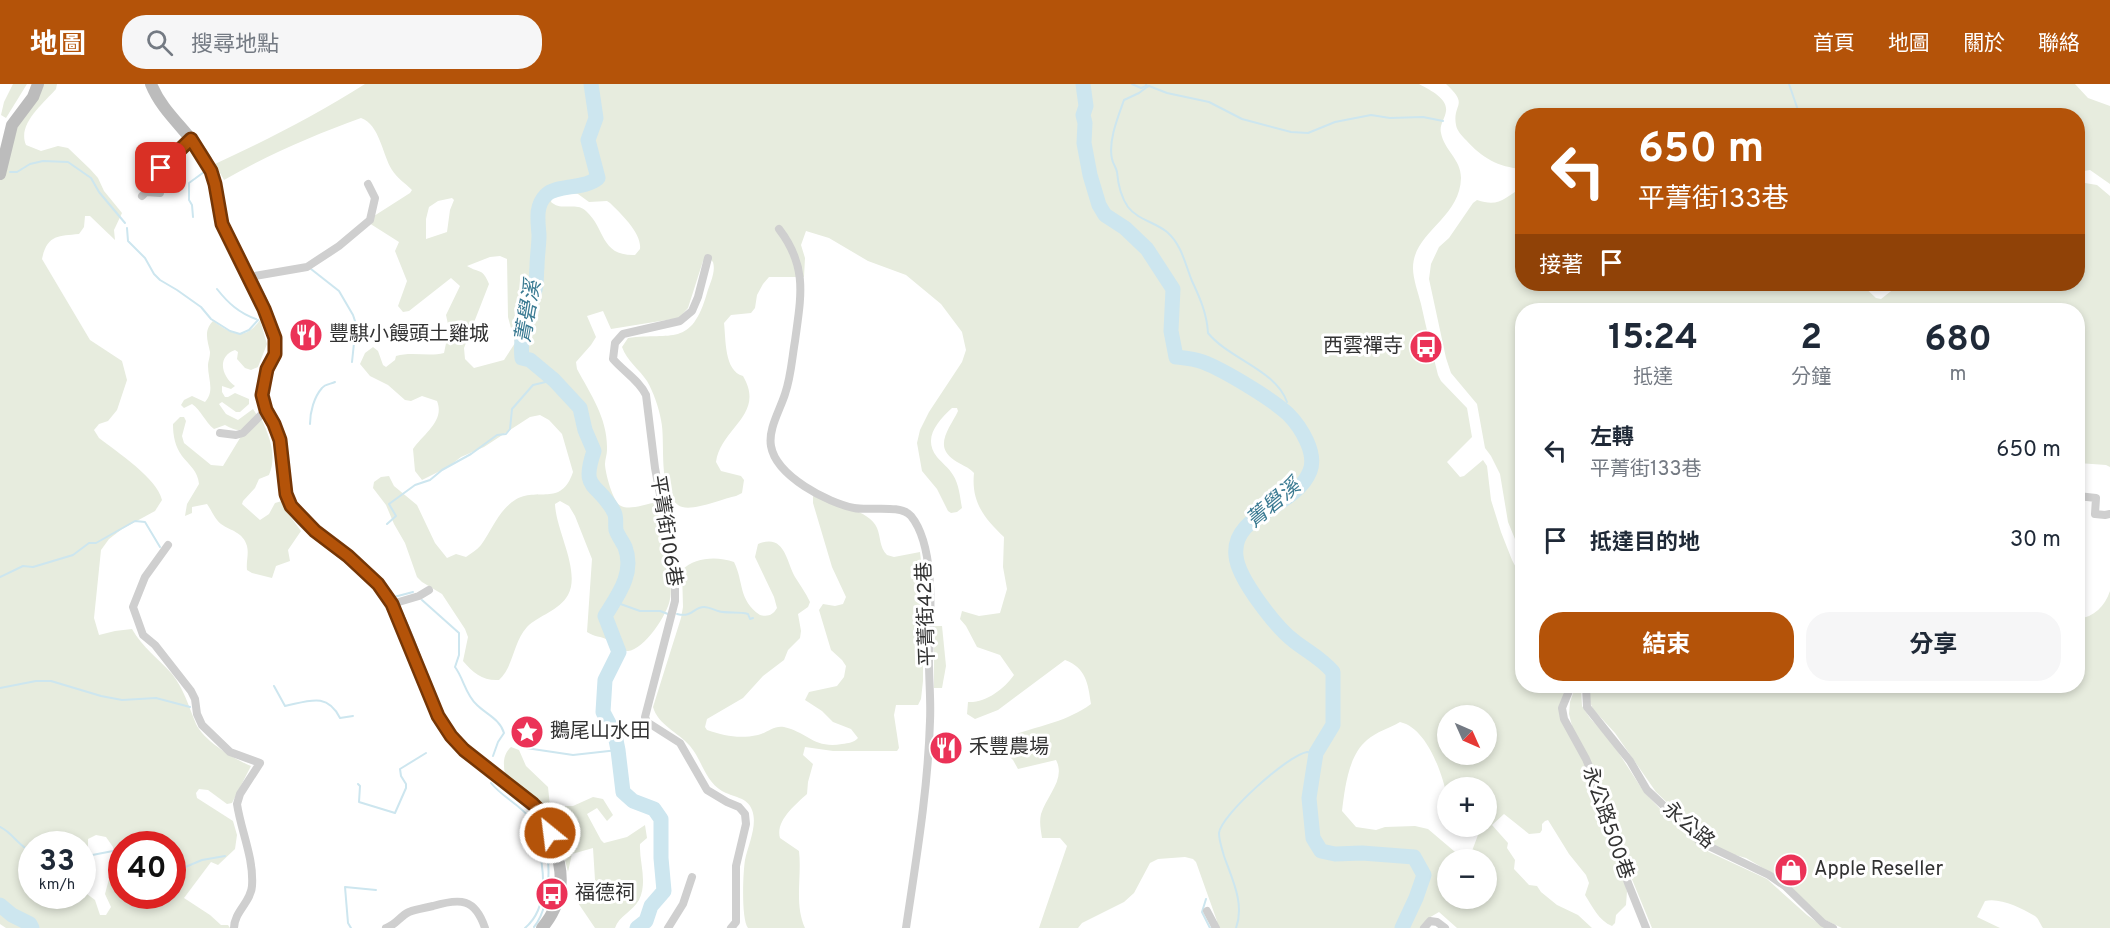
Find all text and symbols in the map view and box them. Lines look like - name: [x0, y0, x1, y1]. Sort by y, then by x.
- search box: [122, 15, 542, 69]
- icon: search: [143, 26, 176, 59]
- text: 地圖: [30, 28, 86, 64]
- text: 首頁: [1813, 31, 1855, 58]
- text: 地圖: [1888, 31, 1930, 58]
- text: 關於: [1963, 31, 2005, 58]
- text: 聯絡: [2038, 31, 2080, 58]
- text: 搜尋地點: [191, 32, 279, 59]
- text: 650 m: [1638, 124, 1764, 177]
- icon: left: [1539, 132, 1617, 210]
- pin: [135, 142, 186, 193]
- icon: arrive: [144, 151, 177, 184]
- text: 平菁街133巷: [1638, 183, 1789, 217]
- icon: arrive: [1595, 246, 1628, 279]
- text: 接著: [1539, 253, 1583, 280]
- water label: 菁礐溪: [510, 276, 548, 345]
- text: 15:24: [1608, 316, 1698, 362]
- text: 2: [1800, 316, 1822, 362]
- restaurant icon: 豐騏小饅頭土雞城: [288, 317, 324, 353]
- text: 680: [1924, 318, 1992, 364]
- place label: 豐騏小饅頭土雞城: [329, 322, 489, 348]
- bus stop icon: 西雲禪寺: [1408, 329, 1444, 365]
- place label: 西雲禪寺: [1323, 334, 1403, 360]
- text: m: [1950, 362, 1967, 388]
- text: 抵達: [1633, 365, 1673, 391]
- text: 分鐘: [1791, 365, 1831, 391]
- text: 左轉: [1590, 425, 1634, 452]
- icon: left: [1539, 434, 1572, 467]
- text: 650 m: [1996, 437, 2061, 464]
- text: 平菁街133巷: [1590, 457, 1702, 483]
- water label: 菁礐溪: [1241, 471, 1309, 535]
- street label: 平菁街106巷: [643, 474, 687, 588]
- icon: arrive: [1539, 524, 1572, 557]
- text: 30 m: [2010, 527, 2061, 554]
- text: 抵達目的地: [1590, 530, 1700, 557]
- street label: 平菁街42巷: [912, 561, 942, 667]
- button: 結束: [1539, 612, 1794, 681]
- button: 分享: [1806, 612, 2061, 681]
- north arrow: [1437, 705, 1497, 765]
- map controls: [1437, 705, 1497, 909]
- place icon: 鵝尾山水田: [509, 714, 545, 750]
- place label: 鵝尾山水田: [550, 719, 650, 745]
- restaurant icon: 禾豐農場: [928, 730, 964, 766]
- place label: 禾豐農場: [969, 735, 1049, 761]
- street label: 永公路500巷: [1576, 763, 1638, 883]
- button: +: [1437, 777, 1497, 837]
- street label: 永公路: [1657, 797, 1719, 855]
- position arrow: [518, 801, 582, 865]
- speed limit sign: 40: [108, 831, 186, 909]
- text: 33: [39, 844, 75, 881]
- button: −: [1437, 849, 1497, 909]
- shop icon: Apple Reseller: [1773, 852, 1809, 888]
- place label: Apple Reseller: [1814, 857, 1944, 883]
- text: km/h: [39, 876, 75, 895]
- bus stop icon: 福德祠: [534, 876, 570, 912]
- place label: 福德祠: [575, 881, 635, 907]

